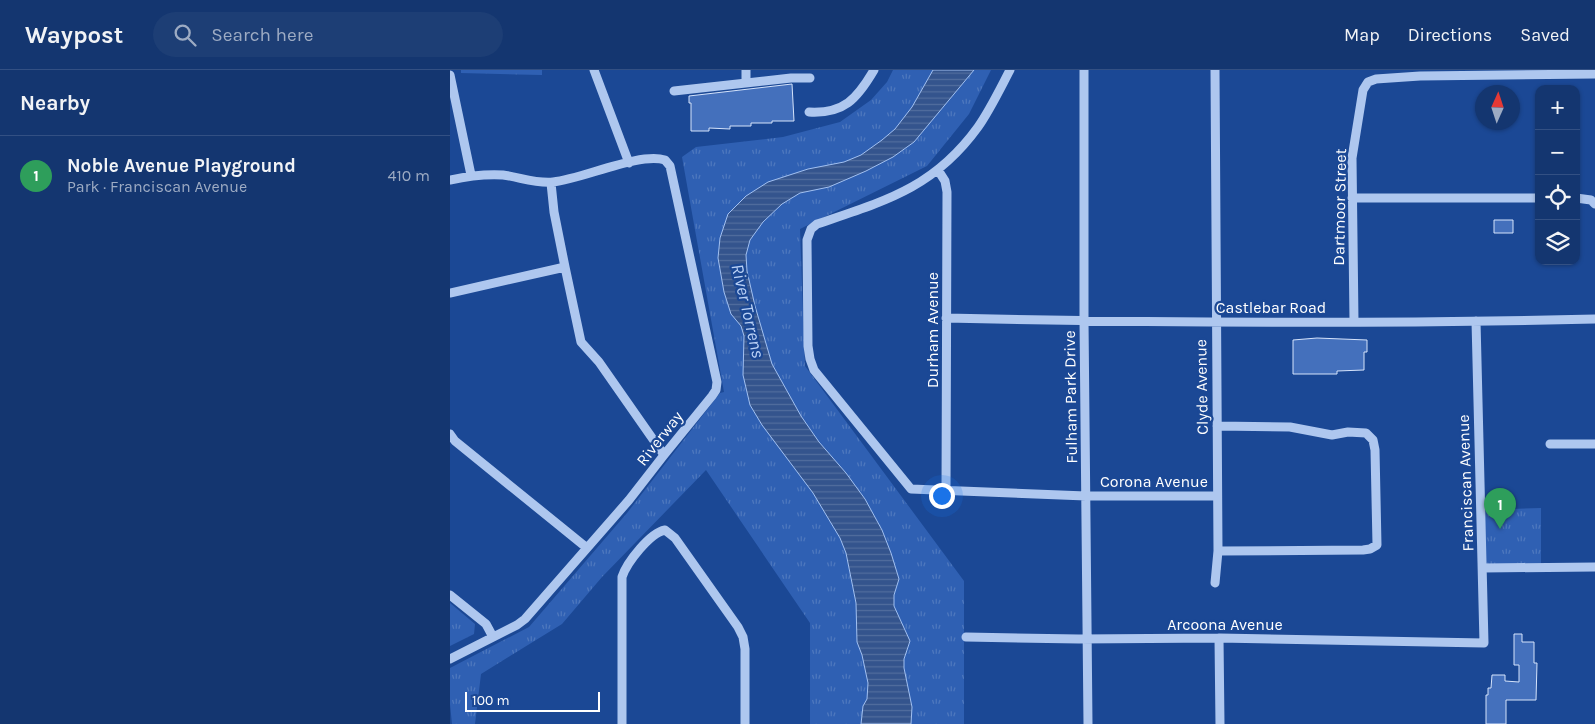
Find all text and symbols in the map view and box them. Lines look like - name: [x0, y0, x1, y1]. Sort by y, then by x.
- search box: [153, 12, 503, 57]
- text: Waypost: [25, 21, 123, 49]
- icon: search: [171, 21, 199, 49]
- text: Search here: [211, 24, 313, 46]
- text: Map: [1344, 24, 1380, 46]
- text: Directions: [1408, 24, 1492, 46]
- text: Saved: [1520, 24, 1570, 46]
- north arrow: [1475, 85, 1520, 130]
- map controls: [1535, 85, 1580, 265]
- button: +: [1535, 85, 1580, 130]
- text: Nearby: [20, 91, 90, 115]
- button: −: [1535, 130, 1580, 175]
- street label: Dartmoor Street: [1329, 148, 1350, 266]
- text: Noble Avenue Playground: [67, 155, 296, 177]
- text: 1: [33, 166, 39, 185]
- text: 410 m: [388, 166, 430, 185]
- button: locate: [1535, 175, 1580, 220]
- text: Park · Franciscan Avenue: [67, 177, 247, 196]
- button: layers: [1535, 220, 1580, 265]
- water label: River Torrens: [726, 262, 770, 360]
- street label: Durham Avenue: [923, 272, 942, 388]
- street label: Castlebar Road: [1216, 298, 1326, 317]
- street label: Fulham Park Drive: [1060, 330, 1081, 464]
- street label: Clyde Avenue: [1191, 339, 1212, 435]
- street label: Riverway: [632, 407, 687, 470]
- street label: Franciscan Avenue: [1454, 414, 1477, 552]
- street label: Corona Avenue: [1100, 472, 1208, 491]
- your location: [929, 483, 955, 509]
- pin: 1: [1484, 488, 1516, 529]
- street label: Arcoona Avenue: [1167, 615, 1283, 634]
- scale bar: [465, 689, 600, 712]
- text: 100 m: [472, 692, 510, 709]

